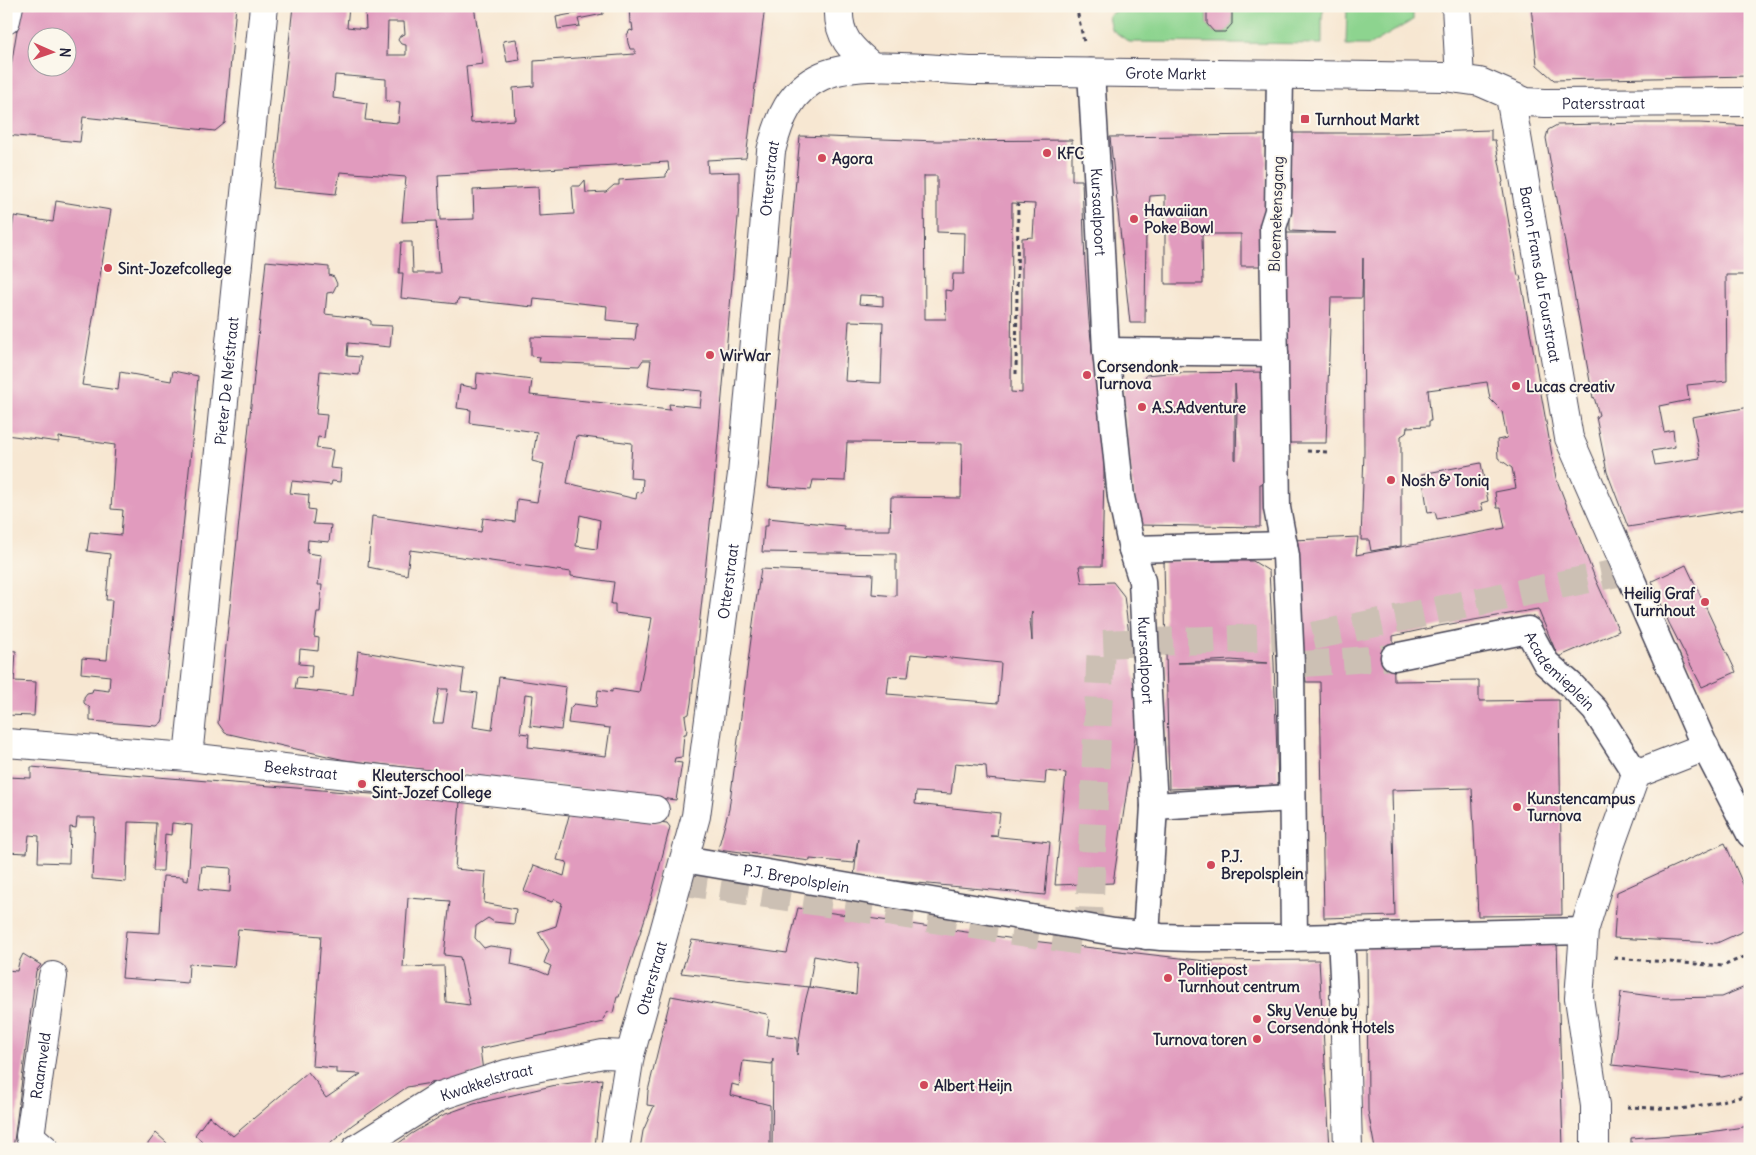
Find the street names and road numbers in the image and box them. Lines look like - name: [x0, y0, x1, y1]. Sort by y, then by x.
- street label: Grote Markt: [1125, 63, 1207, 83]
- street label: Patersstraat: [1562, 93, 1645, 112]
- street label: Otterstraat: [756, 138, 783, 217]
- street label: Bloemekensgang: [1264, 156, 1288, 272]
- street label: Kursaalpoort: [1087, 167, 1111, 256]
- street label: Baron Frans du Fourstraat: [1516, 185, 1565, 364]
- street label: Pieter De Nefstraat: [210, 316, 242, 446]
- street label: Otterstraat: [713, 542, 742, 620]
- street label: Kursaalpoort: [1134, 616, 1158, 704]
- street label: Academieplein: [1521, 628, 1600, 714]
- street label: Beekstraat: [263, 756, 338, 783]
- street label: P.J. Brepolsplein: [742, 860, 852, 897]
- street label: Otterstraat: [632, 939, 670, 1017]
- street label: Raamveld: [26, 1031, 54, 1100]
- street label: Kwakkelstraat: [438, 1059, 534, 1105]

